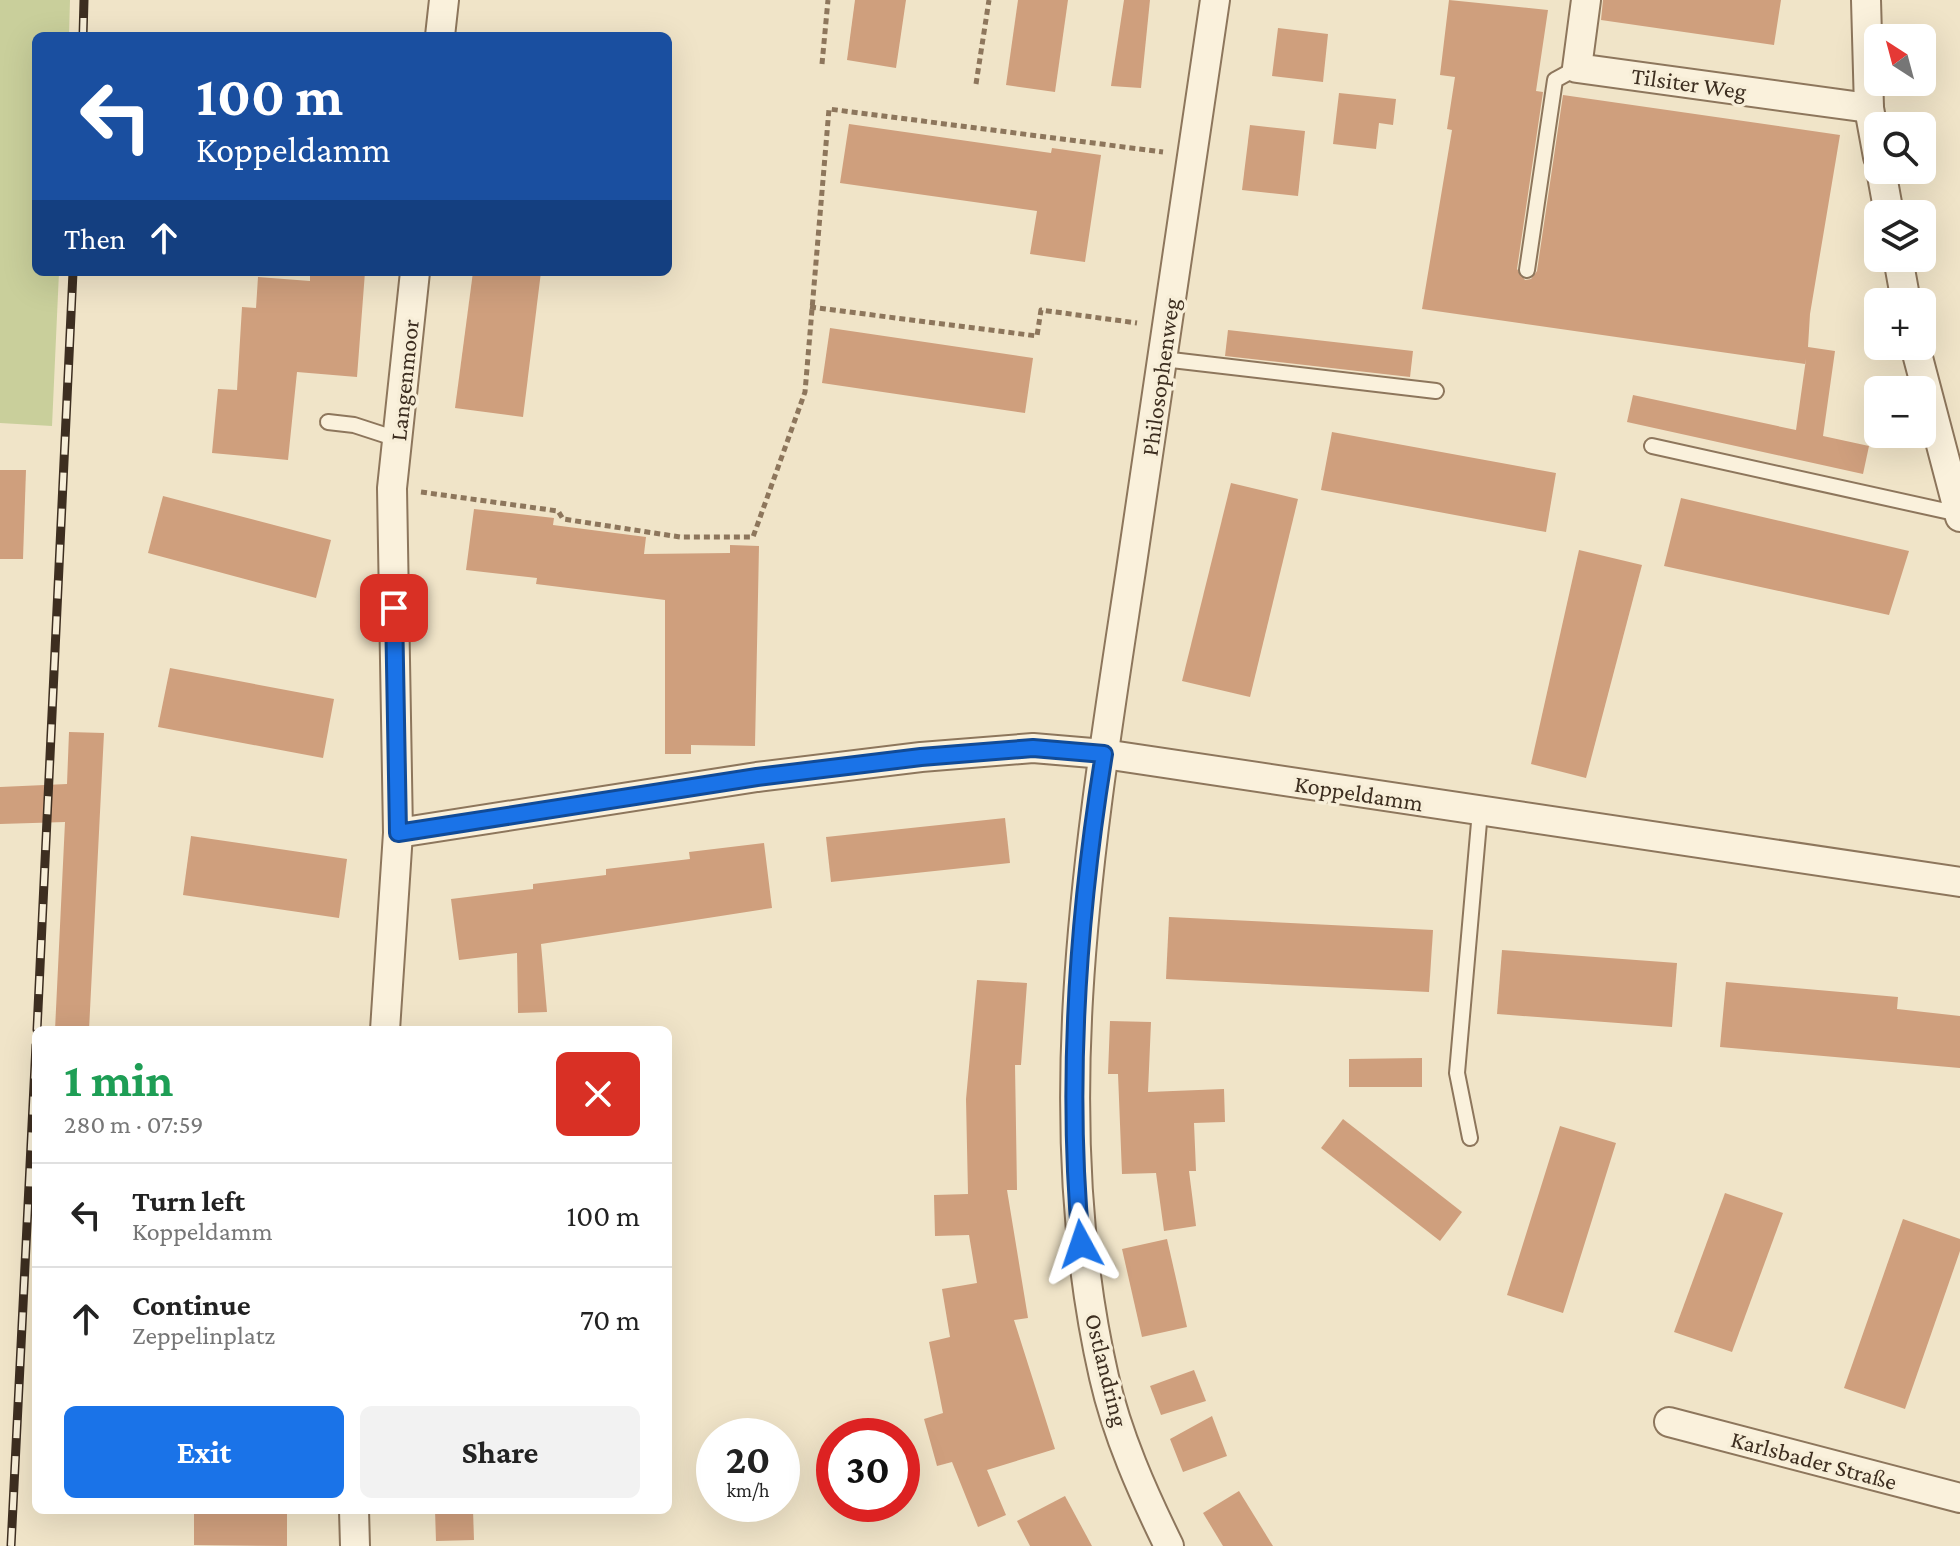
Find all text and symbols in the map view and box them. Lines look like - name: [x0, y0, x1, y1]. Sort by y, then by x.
- north arrow: [1864, 24, 1936, 96]
- map controls: [1864, 24, 1936, 448]
- street label: Tilsiter Weg: [1630, 62, 1749, 104]
- icon: left: [64, 64, 168, 168]
- text: 100 m: [196, 65, 343, 127]
- button: search: [1864, 112, 1936, 184]
- text: Koppeldamm: [196, 130, 391, 170]
- button: layers: [1864, 200, 1936, 272]
- icon: ahead: [142, 216, 186, 260]
- text: Then: [64, 222, 126, 255]
- button: +: [1864, 288, 1936, 360]
- street label: Philosophenweg: [1136, 296, 1185, 458]
- street label: Langenmoor: [384, 317, 424, 442]
- button: −: [1864, 376, 1936, 448]
- pin: [360, 574, 428, 642]
- icon: arrive: [372, 586, 416, 630]
- street label: Koppeldamm: [1293, 770, 1425, 816]
- button: close: [556, 1052, 640, 1136]
- text: 1 min: [64, 1053, 173, 1106]
- text: 280 m · 07:59: [64, 1110, 204, 1139]
- text: Turn left: [132, 1184, 245, 1217]
- icon: left: [64, 1193, 108, 1237]
- text: 100 m: [566, 1199, 640, 1232]
- position arrow: [1039, 1202, 1123, 1286]
- text: Koppeldamm: [132, 1217, 273, 1246]
- text: Continue: [132, 1288, 251, 1321]
- icon: ahead: [64, 1297, 108, 1341]
- text: 70 m: [580, 1303, 640, 1336]
- street label: Ostlandring: [1080, 1311, 1134, 1430]
- text: Zeppelinplatz: [132, 1321, 275, 1350]
- button: Exit: [64, 1406, 344, 1498]
- button: Share: [360, 1406, 640, 1498]
- speed limit sign: 30: [816, 1418, 920, 1522]
- street label: Karlsbader Straße: [1728, 1425, 1900, 1495]
- text: 20: [726, 1437, 770, 1482]
- text: km/h: [726, 1479, 770, 1501]

